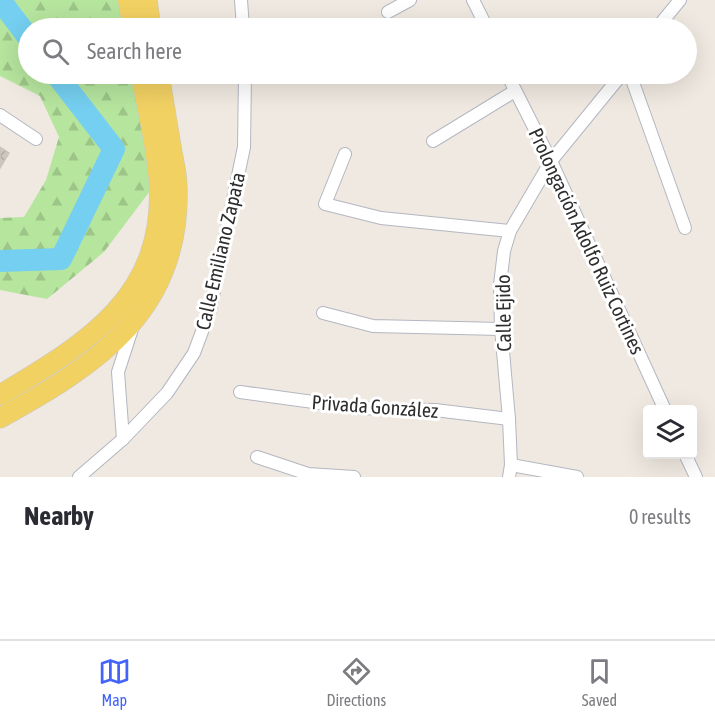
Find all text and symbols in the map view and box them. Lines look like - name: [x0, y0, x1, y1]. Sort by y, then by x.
- search box: [18, 18, 697, 84]
- icon: search: [39, 35, 72, 68]
- text: Search here: [87, 38, 182, 64]
- street label: Prolongación Adolfo Ruiz Cortines: [524, 124, 650, 358]
- street label: Calle Emiliano Zapata: [191, 170, 249, 332]
- street label: Calle Ejido: [491, 274, 515, 352]
- street label: Privada González: [311, 390, 439, 422]
- map controls: [643, 405, 697, 459]
- button: layers: [643, 405, 697, 459]
- text: Nearby: [24, 501, 94, 531]
- text: 0 results: [629, 505, 691, 528]
- tab: Map: [98, 655, 131, 709]
- tab: Directions: [326, 655, 386, 709]
- tab: Saved: [582, 655, 617, 709]

